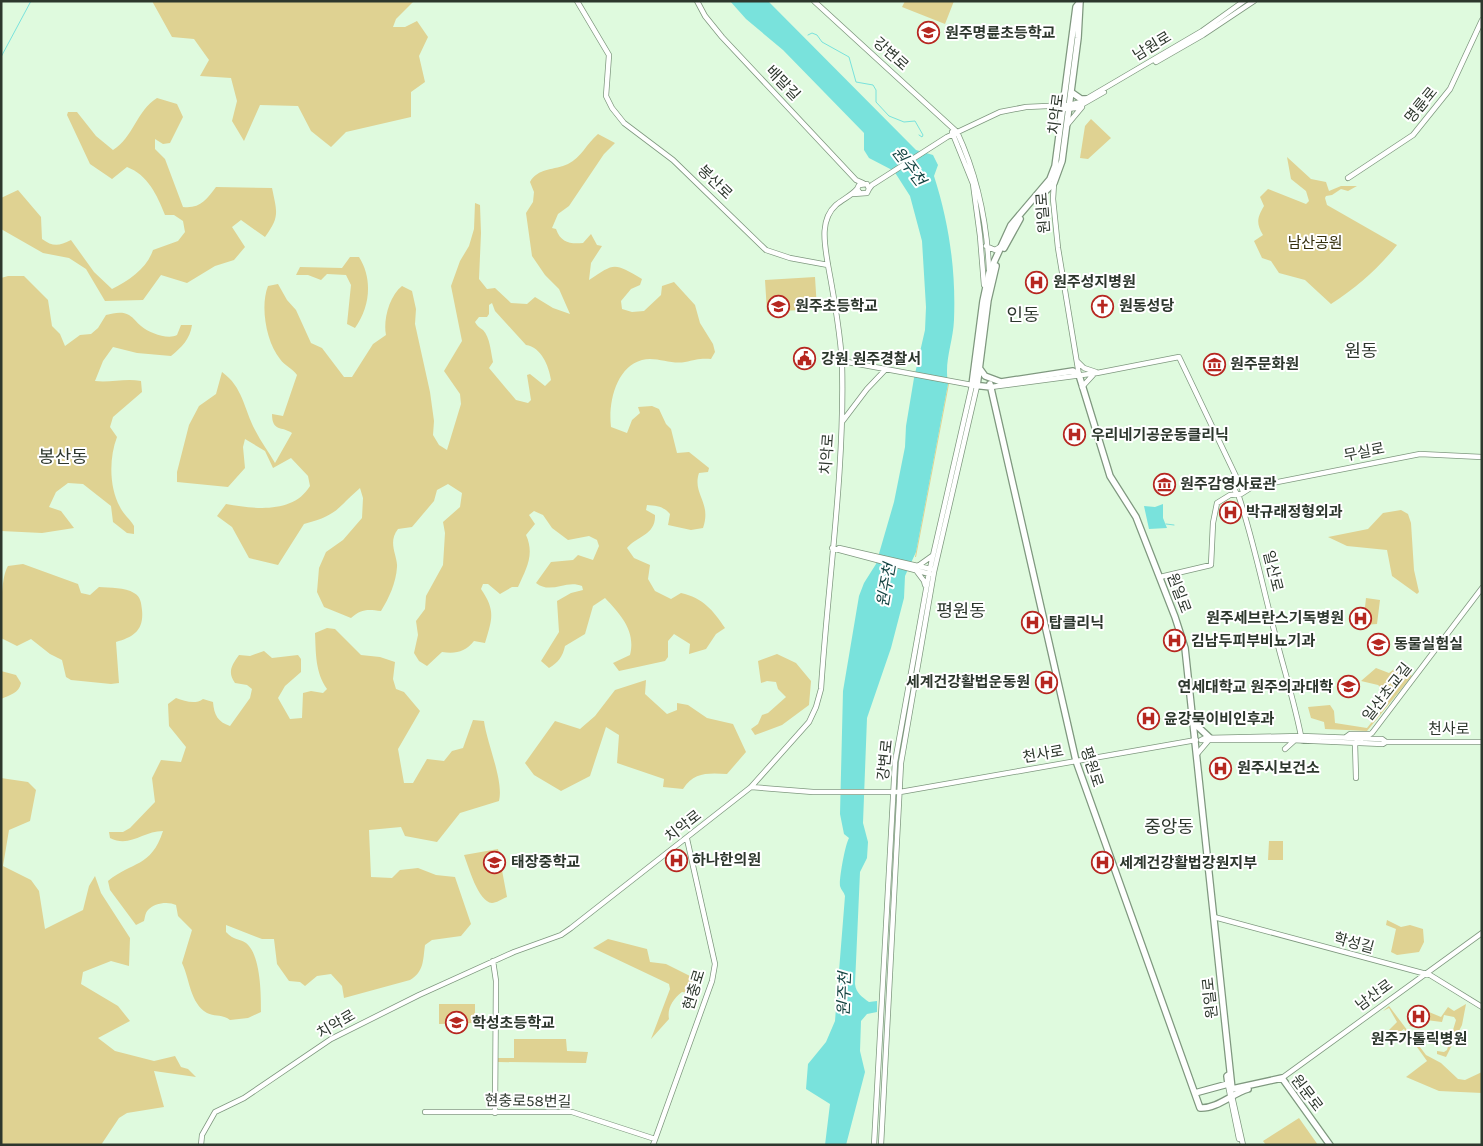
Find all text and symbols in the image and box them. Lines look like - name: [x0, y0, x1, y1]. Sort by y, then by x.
- school or university icon: 원주명륜초등학교: [917, 21, 941, 45]
- place label: 원주명륜초등학교: [945, 24, 1056, 42]
- street label: 남원로: [1130, 28, 1174, 64]
- street label: 강변로: [870, 33, 912, 75]
- street label: 배말길: [762, 62, 804, 104]
- street label: 명륜로: [1401, 83, 1441, 127]
- street label: 치악로: [1045, 92, 1067, 136]
- water label: 원주천: [888, 143, 931, 191]
- street label: 봉산로: [694, 161, 736, 203]
- street label: 원일로: [1033, 192, 1053, 234]
- park label: 남산공원: [1287, 234, 1343, 252]
- hospital icon: 원주성지병원: [1025, 270, 1049, 294]
- place label: 원주성지병원: [1053, 273, 1136, 291]
- school or university icon: 원주초등학교: [767, 294, 791, 318]
- church icon: 원동성당: [1091, 294, 1115, 318]
- place label: 원주초등학교: [795, 297, 878, 315]
- place label: 원동성당: [1119, 297, 1174, 315]
- district label: 인동: [1006, 304, 1040, 326]
- district label: 원동: [1344, 340, 1378, 362]
- public building icon: 강원 원주경찰서: [793, 347, 817, 371]
- place label: 강원 원주경찰서: [821, 350, 921, 368]
- museum icon: 원주문화원: [1202, 352, 1226, 376]
- place label: 원주문화원: [1230, 355, 1299, 373]
- hospital icon: 우리네기공운동클리닉: [1063, 423, 1087, 447]
- place label: 우리네기공운동클리닉: [1091, 426, 1229, 444]
- street label: 치악로: [817, 433, 837, 475]
- street label: 무실로: [1342, 439, 1386, 465]
- district label: 봉산동: [38, 446, 88, 468]
- museum icon: 원주감영사료관: [1152, 472, 1176, 496]
- place label: 원주감영사료관: [1180, 475, 1277, 493]
- hospital icon: 박규래정형외과: [1218, 500, 1242, 524]
- place label: 박규래정형외과: [1246, 503, 1343, 521]
- street label: 일산로: [1259, 549, 1287, 593]
- water label: 원주천: [873, 559, 900, 608]
- street label: 원일로: [1163, 570, 1195, 616]
- district label: 평원동: [936, 600, 986, 622]
- hospital icon: 원주세브란스기독병원: [1348, 606, 1372, 630]
- place label: 원주세브란스기독병원: [1206, 609, 1344, 627]
- hospital icon: 탑클리닉: [1021, 611, 1045, 635]
- place label: 탑클리닉: [1049, 614, 1104, 632]
- hospital icon: 김남두피부비뇨기과: [1163, 629, 1187, 653]
- place label: 김남두피부비뇨기과: [1191, 632, 1315, 650]
- school or university icon: 동물실험실: [1366, 632, 1390, 656]
- place label: 동물실험실: [1394, 635, 1463, 653]
- street label: 일산초교길: [1359, 659, 1415, 725]
- hospital icon: 세계건강활법운동원: [1034, 670, 1058, 694]
- place label: 세계건강활법운동원: [906, 673, 1030, 691]
- school or university icon: 연세대학교 원주의과대학: [1337, 675, 1361, 699]
- place label: 연세대학교 원주의과대학: [1177, 678, 1333, 696]
- hospital icon: 윤강묵이비인후과: [1136, 707, 1160, 731]
- place label: 윤강묵이비인후과: [1164, 710, 1275, 728]
- street label: 천사로: [1428, 720, 1470, 738]
- street label: 강변로: [874, 738, 896, 782]
- street label: 천사로: [1021, 742, 1065, 766]
- street label: 평원로: [1077, 745, 1107, 789]
- hospital icon: 원주시보건소: [1209, 756, 1233, 780]
- place label: 원주시보건소: [1237, 759, 1320, 777]
- street label: 치악로: [661, 806, 705, 846]
- district label: 중앙동: [1144, 816, 1194, 838]
- hospital icon: 하나한의원: [664, 848, 688, 872]
- school or university icon: 태장중학교: [483, 850, 507, 874]
- place label: 하나한의원: [692, 851, 761, 869]
- hospital icon: 세계건강활법강원지부: [1091, 851, 1115, 875]
- place label: 태장중학교: [511, 853, 580, 871]
- place label: 세계건강활법강원지부: [1119, 854, 1257, 872]
- street label: 학성길: [1332, 929, 1376, 957]
- street label: 현충로: [679, 968, 709, 1012]
- water label: 원주천: [834, 969, 854, 1016]
- street label: 원일로: [1199, 976, 1221, 1020]
- street label: 남산로: [1352, 976, 1396, 1014]
- hospital icon: 원주가톨릭병원: [1407, 1004, 1431, 1028]
- street label: 치악로: [314, 1006, 358, 1042]
- school or university icon: 학성초등학교: [444, 1011, 468, 1035]
- place label: 학성초등학교: [472, 1014, 555, 1032]
- place label: 원주가톨릭병원: [1371, 1030, 1467, 1048]
- street label: 원문로: [1287, 1071, 1327, 1115]
- street label: 현충로58번길: [485, 1091, 571, 1111]

